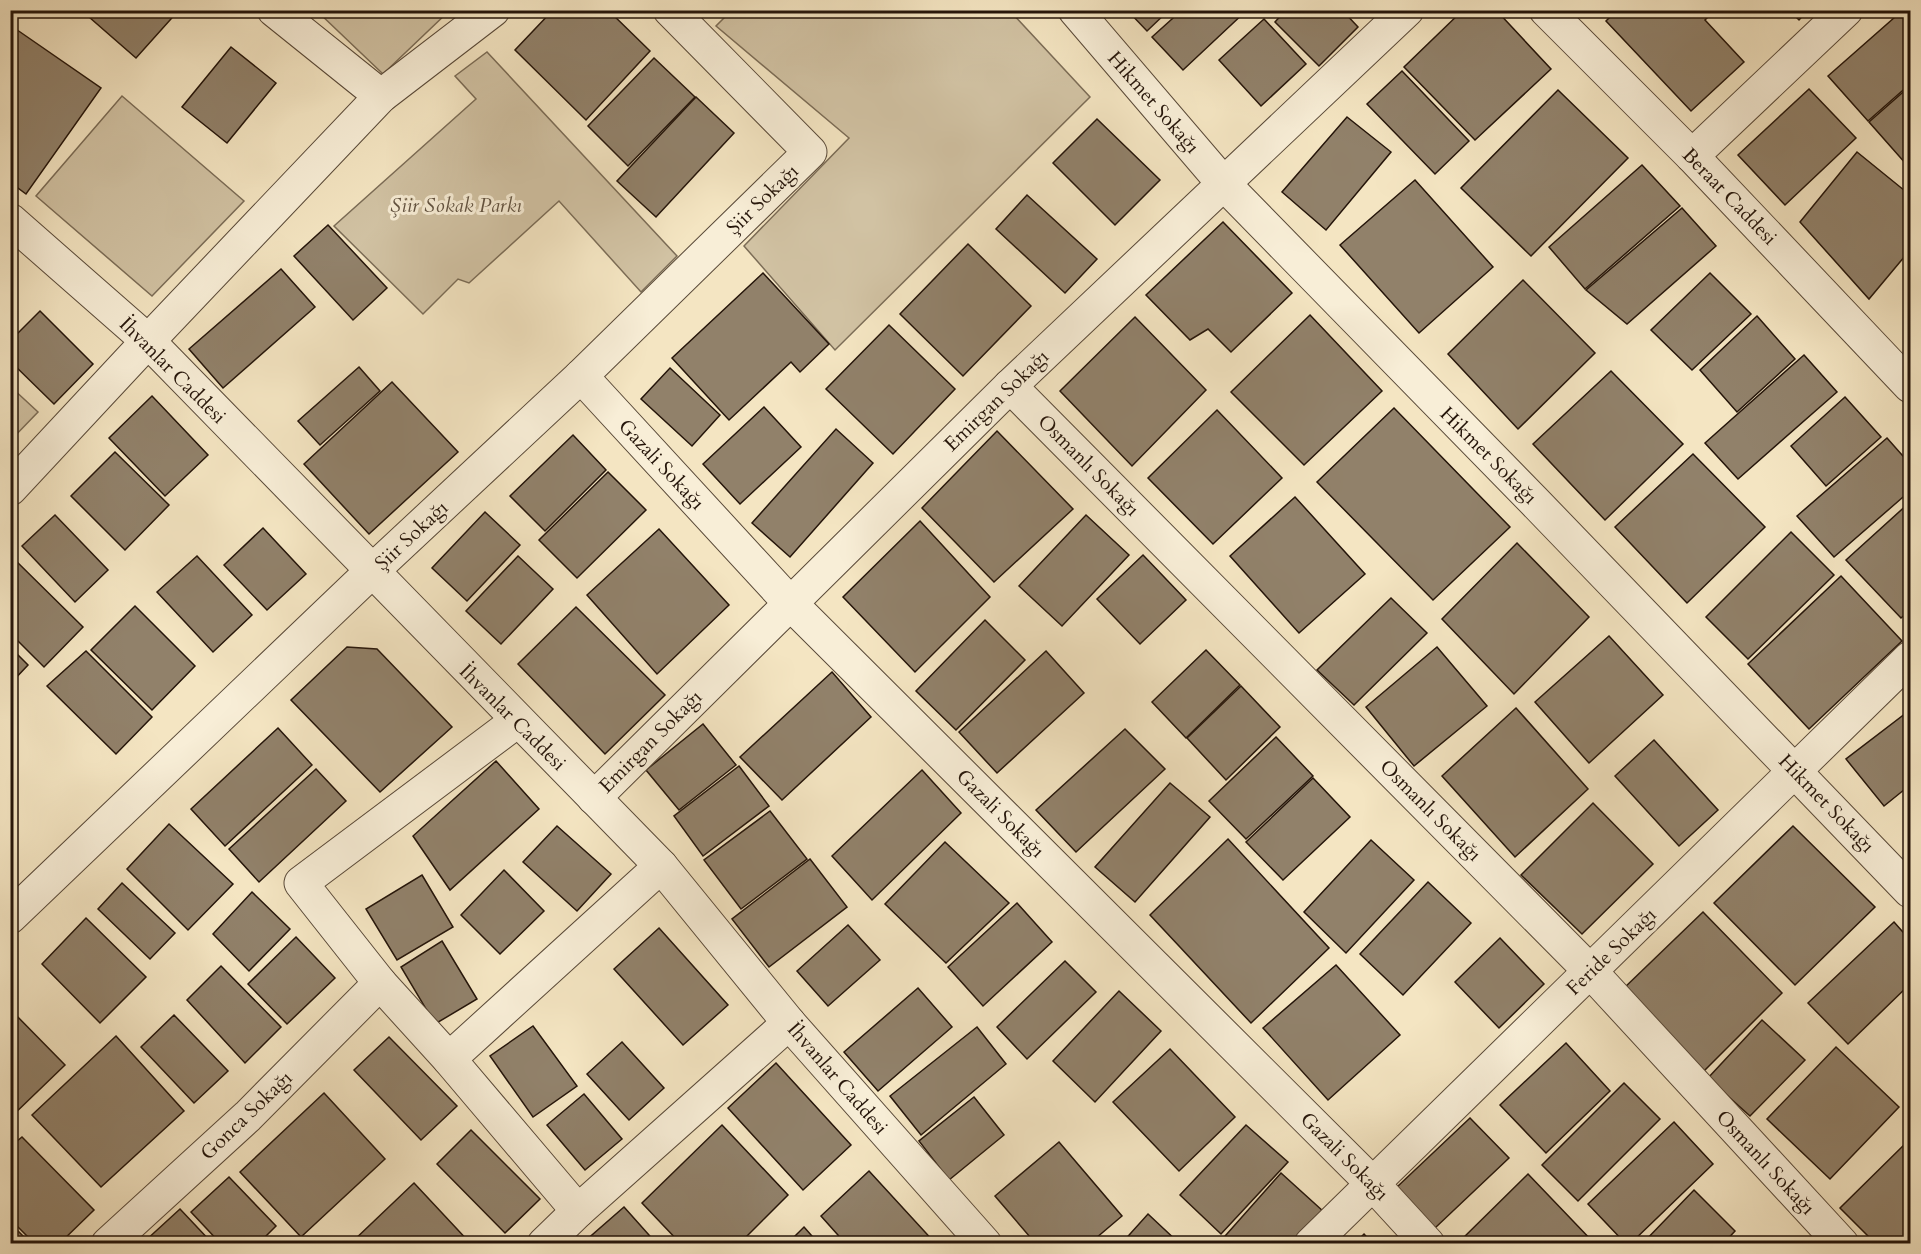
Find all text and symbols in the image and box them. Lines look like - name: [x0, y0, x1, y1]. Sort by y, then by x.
- street label: Hikmet Sokağı: [1102, 45, 1206, 160]
- street label: Beraat Caddesi: [1676, 142, 1783, 251]
- street label: Şiir Sokağı: [720, 158, 805, 241]
- park label: Şiir Sokak Parkı: [390, 192, 522, 219]
- street label: İhvanlar Caddesi: [113, 311, 232, 430]
- street label: Emirgan Sokağı: [938, 343, 1055, 457]
- street label: Hikmet Sokağı: [1434, 401, 1544, 510]
- street label: Osmanlı Sokağı: [1032, 408, 1146, 523]
- street label: Gazali Sokağı: [612, 413, 711, 516]
- street label: Şiir Sokağı: [369, 494, 454, 576]
- street label: İhvanlar Caddesi: [453, 658, 572, 777]
- street label: Emirgan Sokağı: [593, 684, 708, 799]
- street label: Hikmet Sokağı: [1773, 748, 1881, 859]
- street label: Osmanlı Sokağı: [1374, 753, 1488, 868]
- street label: Gazali Sokağı: [950, 763, 1051, 864]
- street label: Feride Sokağı: [1560, 901, 1663, 1001]
- street label: İhvanlar Caddesi: [781, 1016, 894, 1141]
- street label: Gonca Sokağı: [194, 1064, 298, 1166]
- street label: Osmanlı Sokağı: [1710, 1104, 1821, 1221]
- street label: Gazali Sokağı: [1294, 1106, 1395, 1207]

